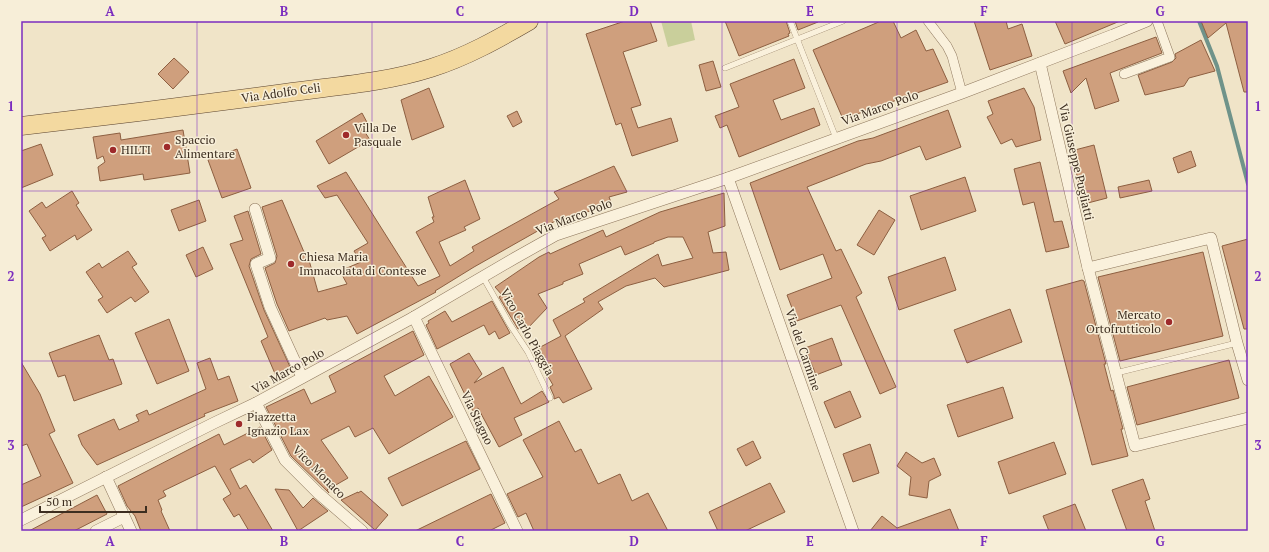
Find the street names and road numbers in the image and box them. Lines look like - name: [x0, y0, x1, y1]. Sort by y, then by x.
- street label: Via Adolfo Celi: [240, 79, 322, 105]
- street label: Via Marco Polo: [839, 87, 921, 128]
- street label: Via Giuseppe Pugliatti: [1056, 102, 1097, 222]
- street label: Via Marco Polo: [534, 195, 614, 238]
- street label: Vico Carlo Piaggia: [497, 286, 558, 378]
- street label: Via del Carmine: [782, 307, 824, 393]
- street label: Via Marco Polo: [249, 344, 327, 397]
- street label: Via Stagno: [458, 389, 497, 447]
- street label: Vico Monaco: [290, 442, 349, 502]

